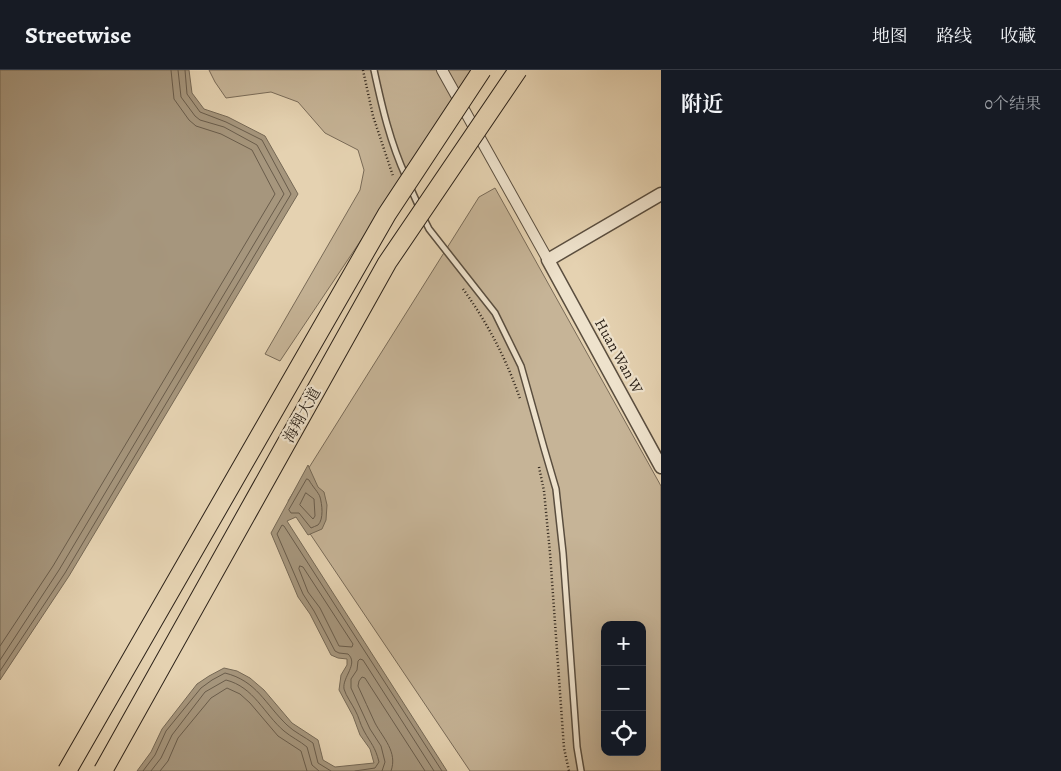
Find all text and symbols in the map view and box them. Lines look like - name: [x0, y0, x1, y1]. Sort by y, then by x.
- text: Streetwise: [25, 19, 131, 51]
- text: 地图: [872, 24, 908, 48]
- text: 路线: [936, 24, 972, 48]
- text: 收藏: [1000, 24, 1036, 48]
- text: 附近: [681, 90, 723, 118]
- text: 0个结果: [984, 93, 1041, 115]
- street label: Huan Wan W: [590, 315, 648, 397]
- street label: 海翔大道: [279, 384, 325, 446]
- map controls: [601, 621, 646, 756]
- button: +: [601, 621, 646, 666]
- button: −: [601, 666, 646, 711]
- button: locate: [601, 711, 646, 756]

